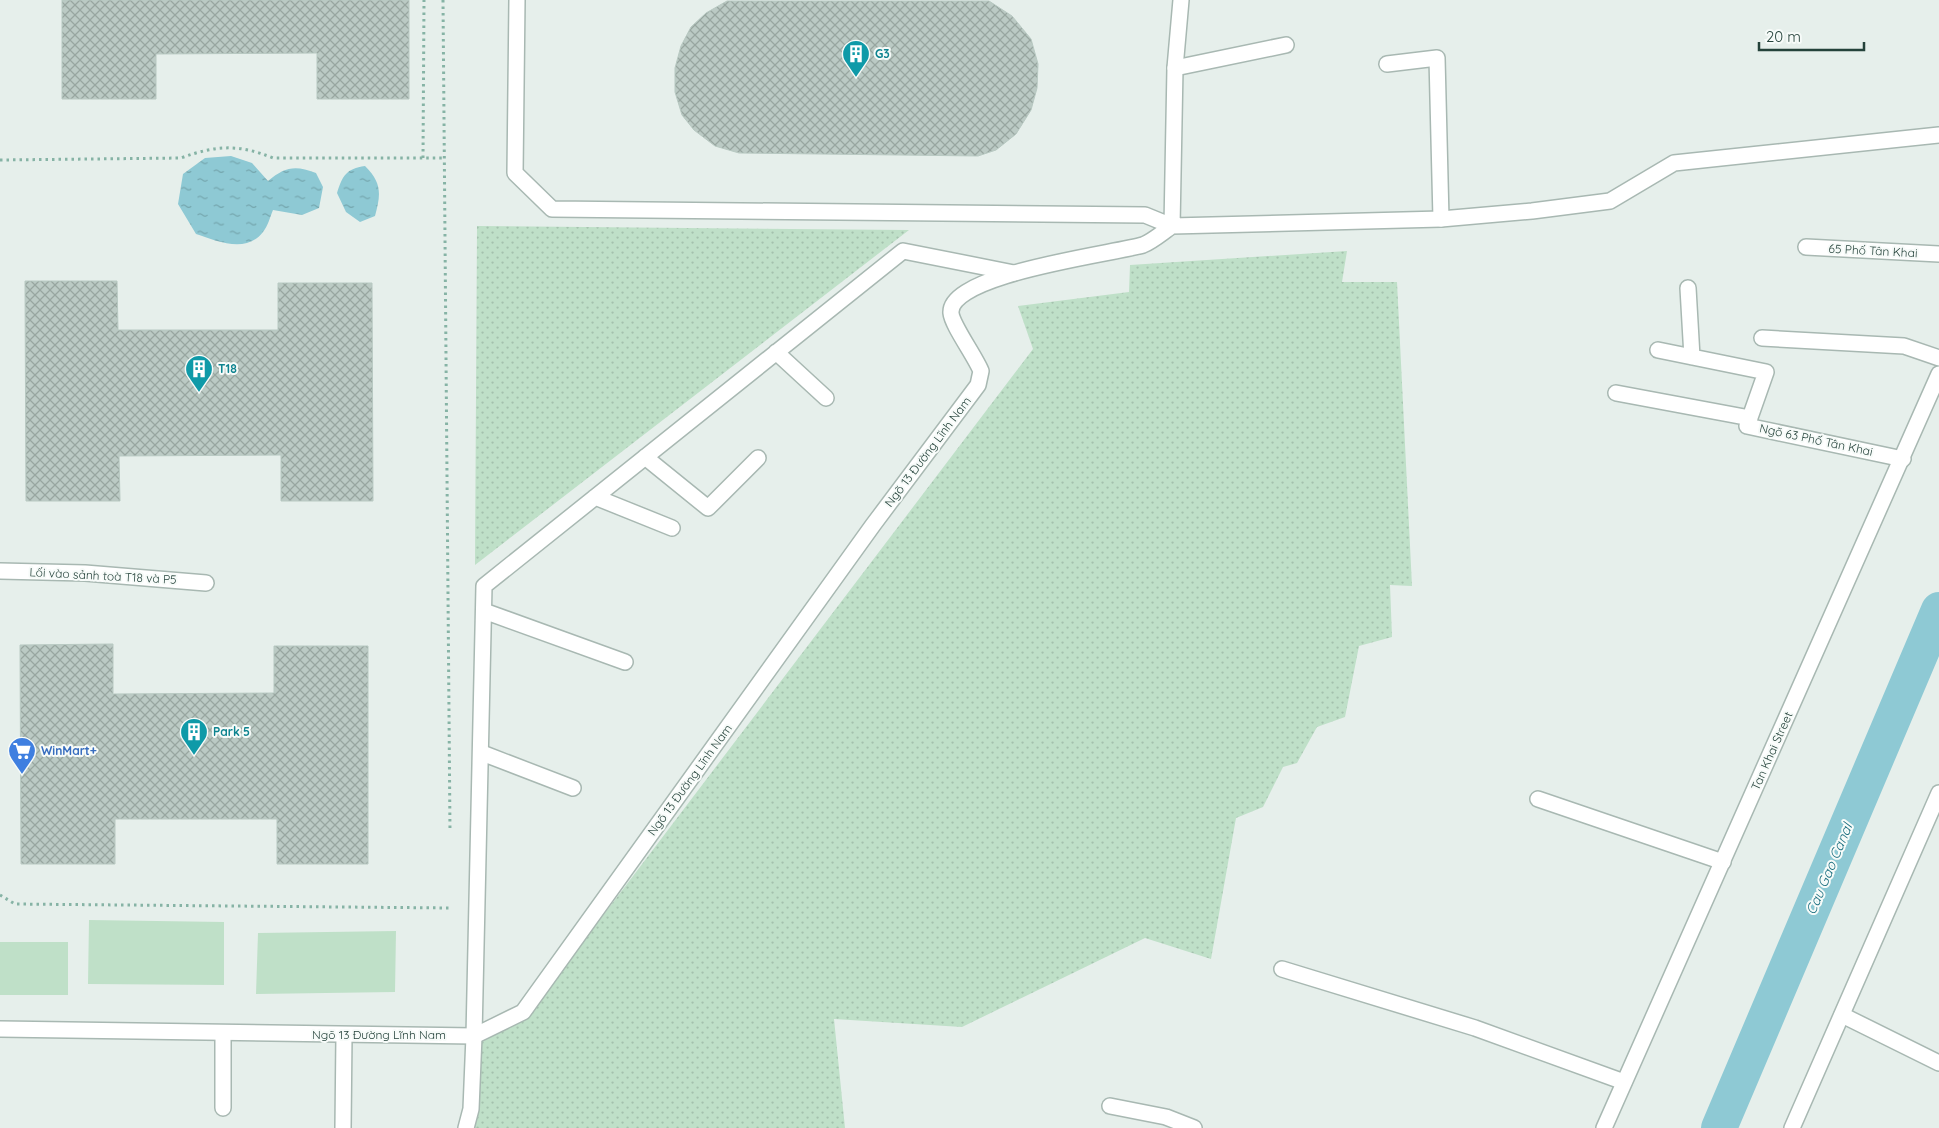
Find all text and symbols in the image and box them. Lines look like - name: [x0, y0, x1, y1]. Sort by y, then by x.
- scale bar: [1759, 20, 1864, 52]
- text: 20 m: [1766, 27, 1801, 46]
- building icon: G3: [841, 39, 871, 78]
- place label: G3: [875, 46, 890, 61]
- street label: 65 Phố Tân Khai: [1828, 241, 1918, 260]
- building icon: T18: [184, 354, 214, 393]
- place label: T18: [218, 361, 237, 376]
- street label: Ngõ 13 Đường Lĩnh Nam: [881, 394, 974, 510]
- street label: Ngõ 63 Phố Tân Khai: [1758, 420, 1874, 459]
- street label: Lối vào sảnh toà T18 và P5: [29, 564, 177, 587]
- street label: Tan Khai Street: [1748, 709, 1796, 792]
- building icon: Park 5: [179, 717, 209, 756]
- street label: Ngõ 13 Đường Lĩnh Nam: [644, 721, 735, 838]
- place label: Park 5: [213, 724, 250, 739]
- supermarket icon: WinMart+: [7, 736, 37, 775]
- place label: WinMart+: [41, 743, 97, 758]
- water label: Cau Gao Canal: [1802, 819, 1857, 917]
- street label: Ngõ 13 Đường Lĩnh Nam: [312, 1027, 446, 1042]

